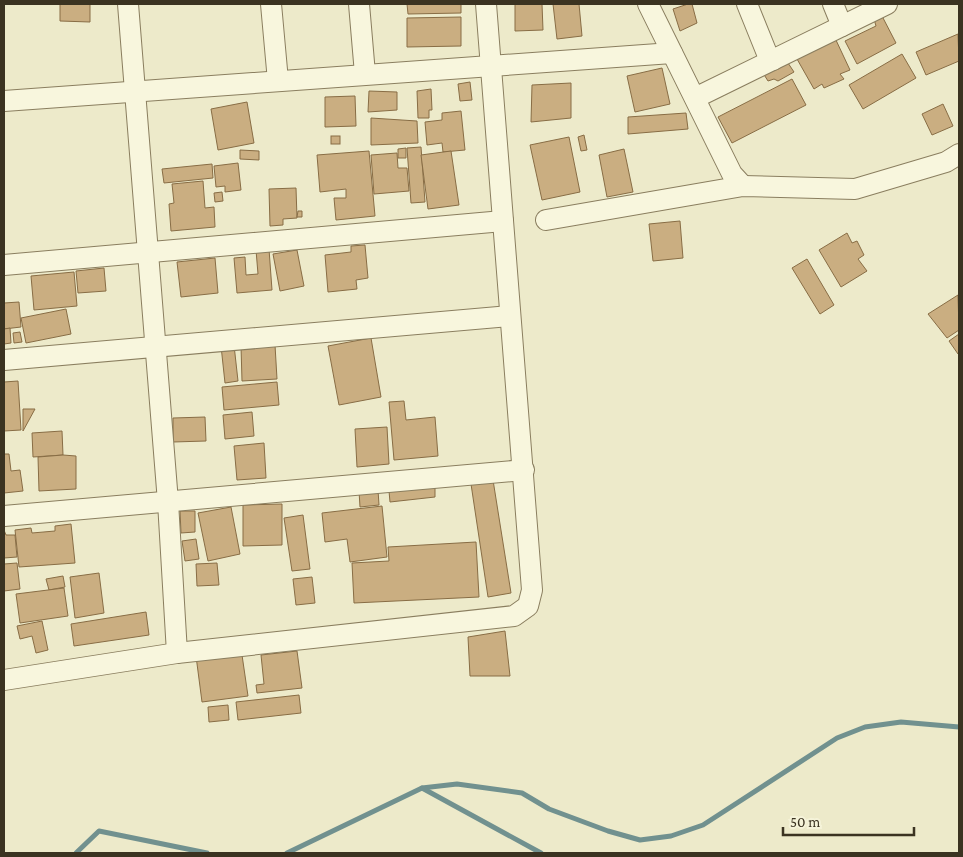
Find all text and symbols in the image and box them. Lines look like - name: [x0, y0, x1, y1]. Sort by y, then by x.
- scale bar: [783, 804, 914, 836]
- text: 50 m: [790, 814, 820, 830]

